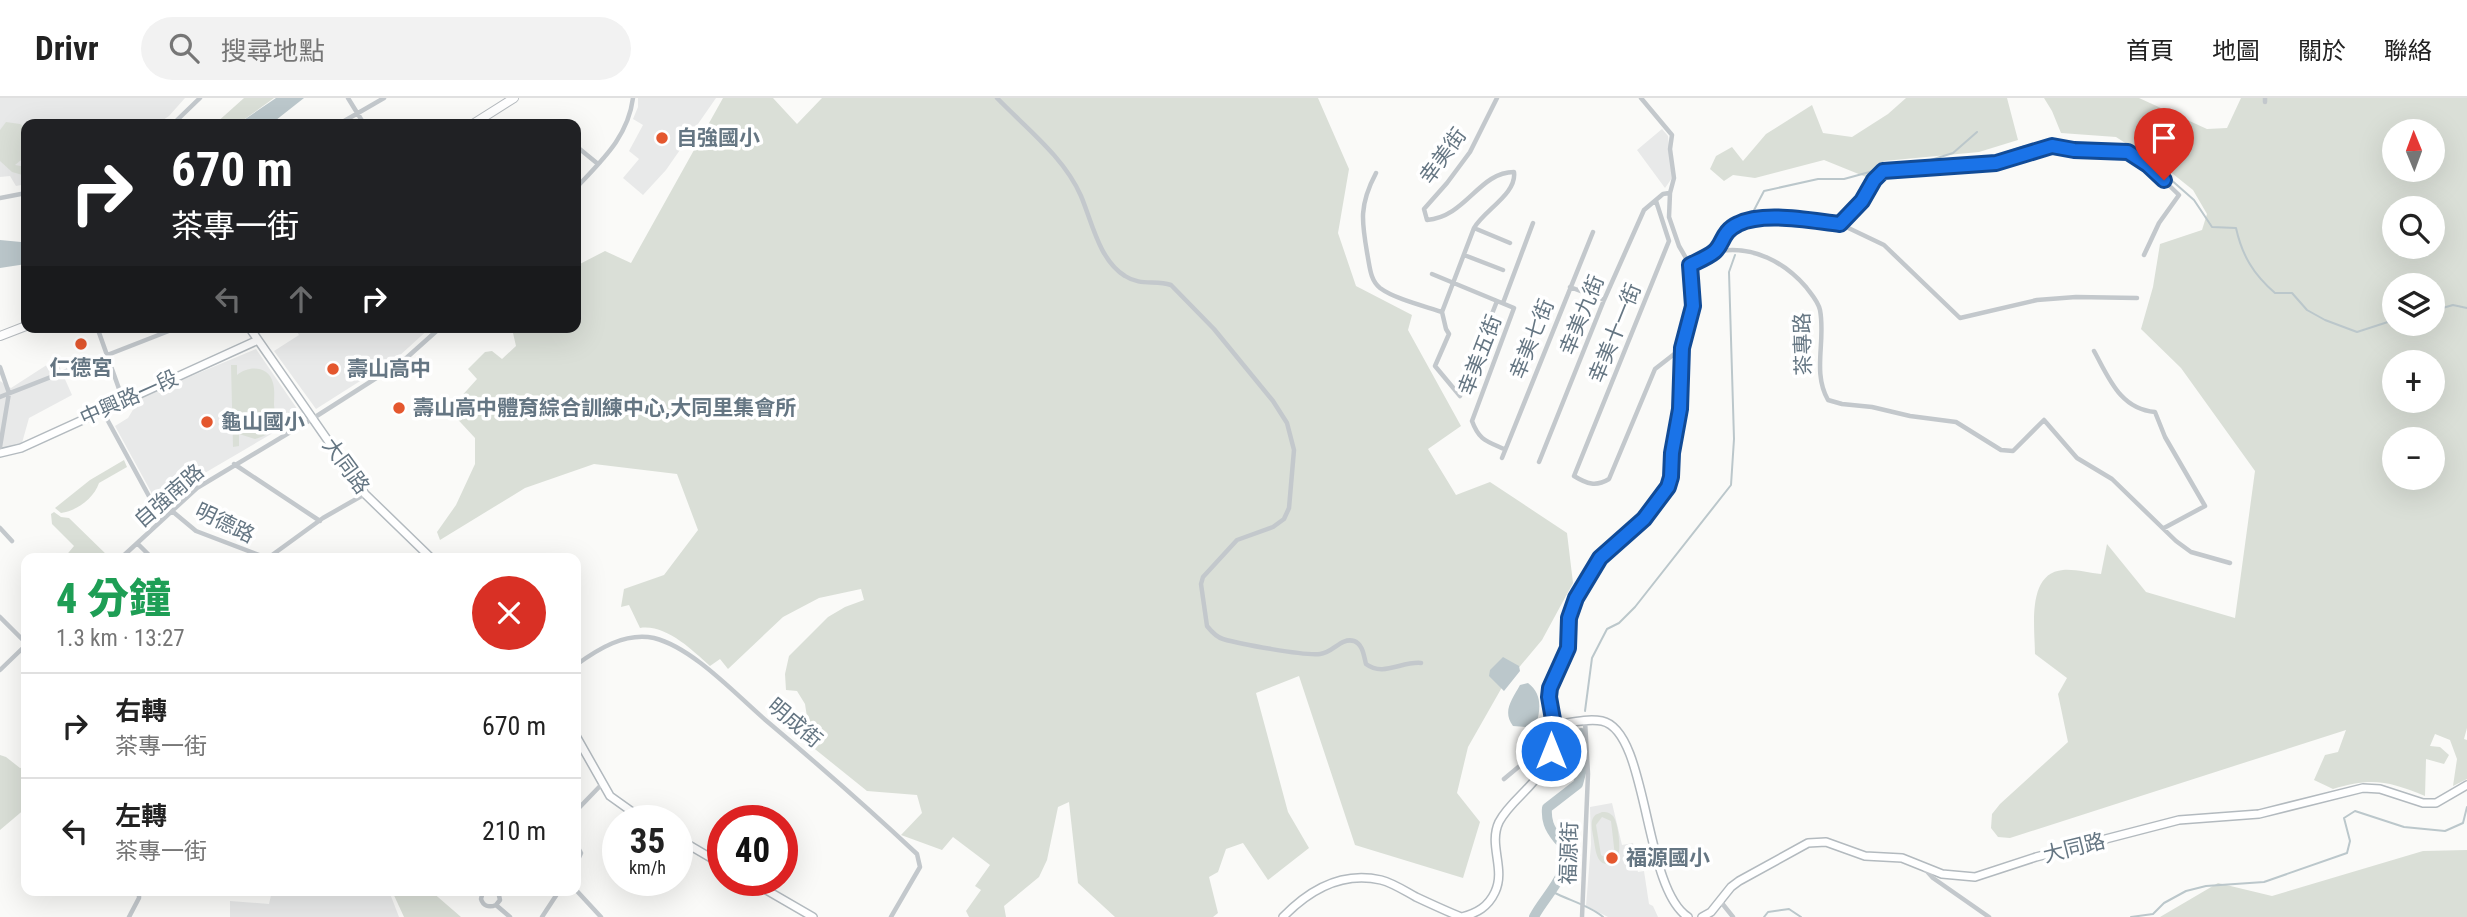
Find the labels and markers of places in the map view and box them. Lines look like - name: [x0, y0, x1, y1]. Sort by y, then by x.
- pin: [2134, 108, 2194, 180]
- place label: 自強國小: [676, 126, 760, 150]
- marker: 自強國小: [654, 130, 670, 146]
- marker: 仁德宮: [73, 336, 89, 352]
- place label: 仁德宮: [50, 356, 113, 380]
- place label: 壽山高中: [347, 357, 431, 381]
- marker: 壽山高中: [325, 361, 341, 377]
- place label: 壽山高中體育綜合訓練中心,大同里集會所: [413, 396, 796, 420]
- marker: 壽山高中體育綜合訓練中心,大同里集會所: [391, 400, 407, 416]
- place label: 龜山國小: [221, 410, 305, 434]
- marker: 龜山國小: [199, 414, 215, 430]
- place label: 福源國小: [1626, 846, 1710, 870]
- marker: 福源國小: [1604, 850, 1620, 866]

